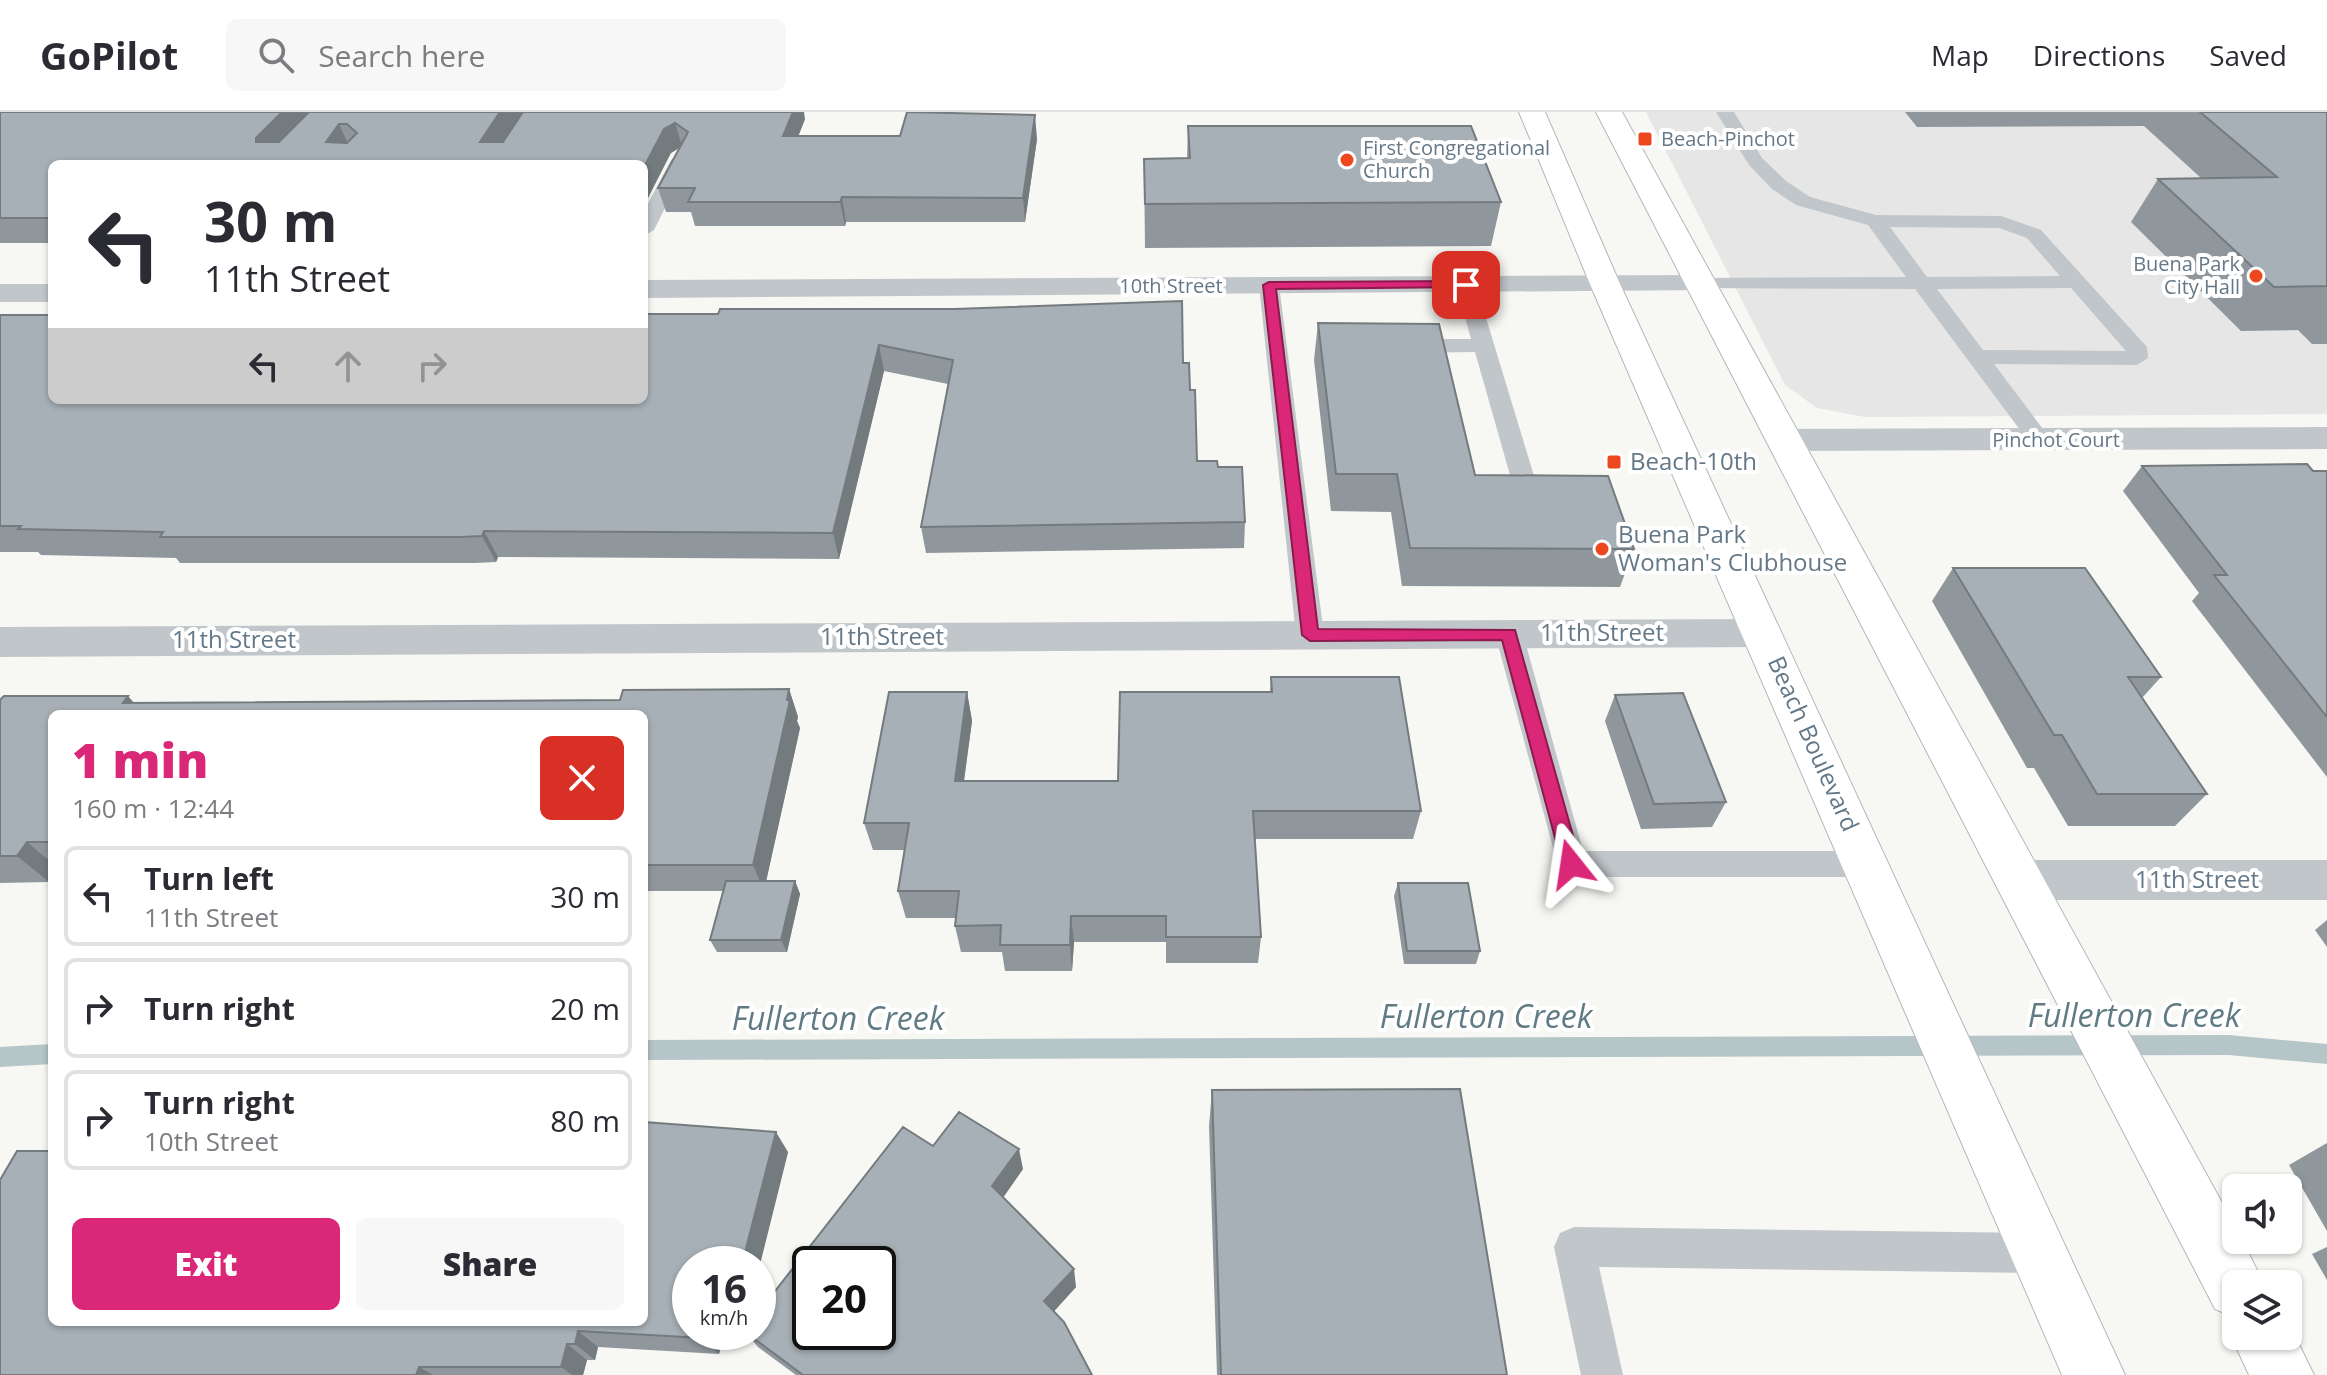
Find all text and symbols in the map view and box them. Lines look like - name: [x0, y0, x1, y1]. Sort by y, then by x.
- search box: [226, 19, 786, 91]
- text: GoPilot: [40, 29, 178, 81]
- icon: search: [254, 33, 298, 77]
- text: Search here: [318, 35, 485, 76]
- text: Map: [1931, 36, 1989, 74]
- text: Directions: [2033, 36, 2165, 74]
- text: Saved: [2209, 36, 2287, 74]
- place label: Beach-Pinchot: [1661, 125, 1795, 152]
- marker: Beach-Pinchot: [1636, 130, 1654, 148]
- place label: First Congregational Church: [1363, 134, 1550, 184]
- marker: First Congregational Church: [1338, 151, 1356, 169]
- text: 30 m: [204, 182, 338, 258]
- icon: left: [72, 192, 176, 296]
- place label: Buena Park City Hall: [2133, 250, 2240, 300]
- pin: [1432, 251, 1500, 319]
- text: 11th Street: [204, 254, 390, 303]
- icon: arrive: [1444, 263, 1488, 307]
- marker: Buena Park City Hall: [2247, 267, 2265, 285]
- street label: 10th Street: [1119, 272, 1223, 299]
- icon: left: [242, 344, 286, 388]
- icon: ahead: [326, 344, 370, 388]
- icon: right: [410, 344, 454, 388]
- street label: Pinchot Court: [1992, 426, 2120, 453]
- place label: Beach-10th: [1630, 444, 1757, 477]
- marker: Beach-10th: [1605, 453, 1623, 471]
- place label: Buena Park Woman's Clubhouse: [1618, 517, 1847, 578]
- marker: Buena Park Woman's Clubhouse: [1593, 540, 1611, 558]
- street label: 11th Street: [1540, 615, 1664, 648]
- street label: 11th Street: [820, 619, 944, 652]
- street label: 11th Street: [172, 622, 296, 655]
- street label: Beach Boulevard: [1761, 650, 1868, 836]
- text: 1 min: [72, 727, 208, 792]
- button: close: [540, 736, 624, 820]
- text: 160 m · 12:44: [72, 790, 234, 826]
- position arrow: [1529, 822, 1613, 906]
- text: Turn left: [144, 858, 274, 899]
- street label: 11th Street: [2135, 862, 2259, 895]
- icon: left: [76, 874, 120, 918]
- text: 30 m: [550, 876, 620, 917]
- text: 11th Street: [144, 899, 278, 935]
- icon: right: [76, 986, 120, 1030]
- text: Turn right: [144, 988, 295, 1029]
- text: 20 m: [550, 988, 620, 1029]
- water label: Fullerton Creek: [2028, 993, 2242, 1036]
- water label: Fullerton Creek: [1380, 994, 1594, 1037]
- water label: Fullerton Creek: [732, 996, 946, 1039]
- text: Turn right: [144, 1082, 295, 1123]
- icon: right: [76, 1098, 120, 1142]
- text: 80 m: [550, 1100, 620, 1141]
- text: 10th Street: [144, 1123, 278, 1159]
- map controls: [2222, 1174, 2302, 1350]
- button: sound: [2222, 1174, 2302, 1254]
- button: Exit: [72, 1218, 340, 1310]
- button: Share: [356, 1218, 624, 1310]
- speed limit sign: 20: [792, 1246, 896, 1350]
- text: 16: [701, 1260, 747, 1315]
- button: layers: [2222, 1270, 2302, 1350]
- text: km/h: [700, 1304, 748, 1331]

